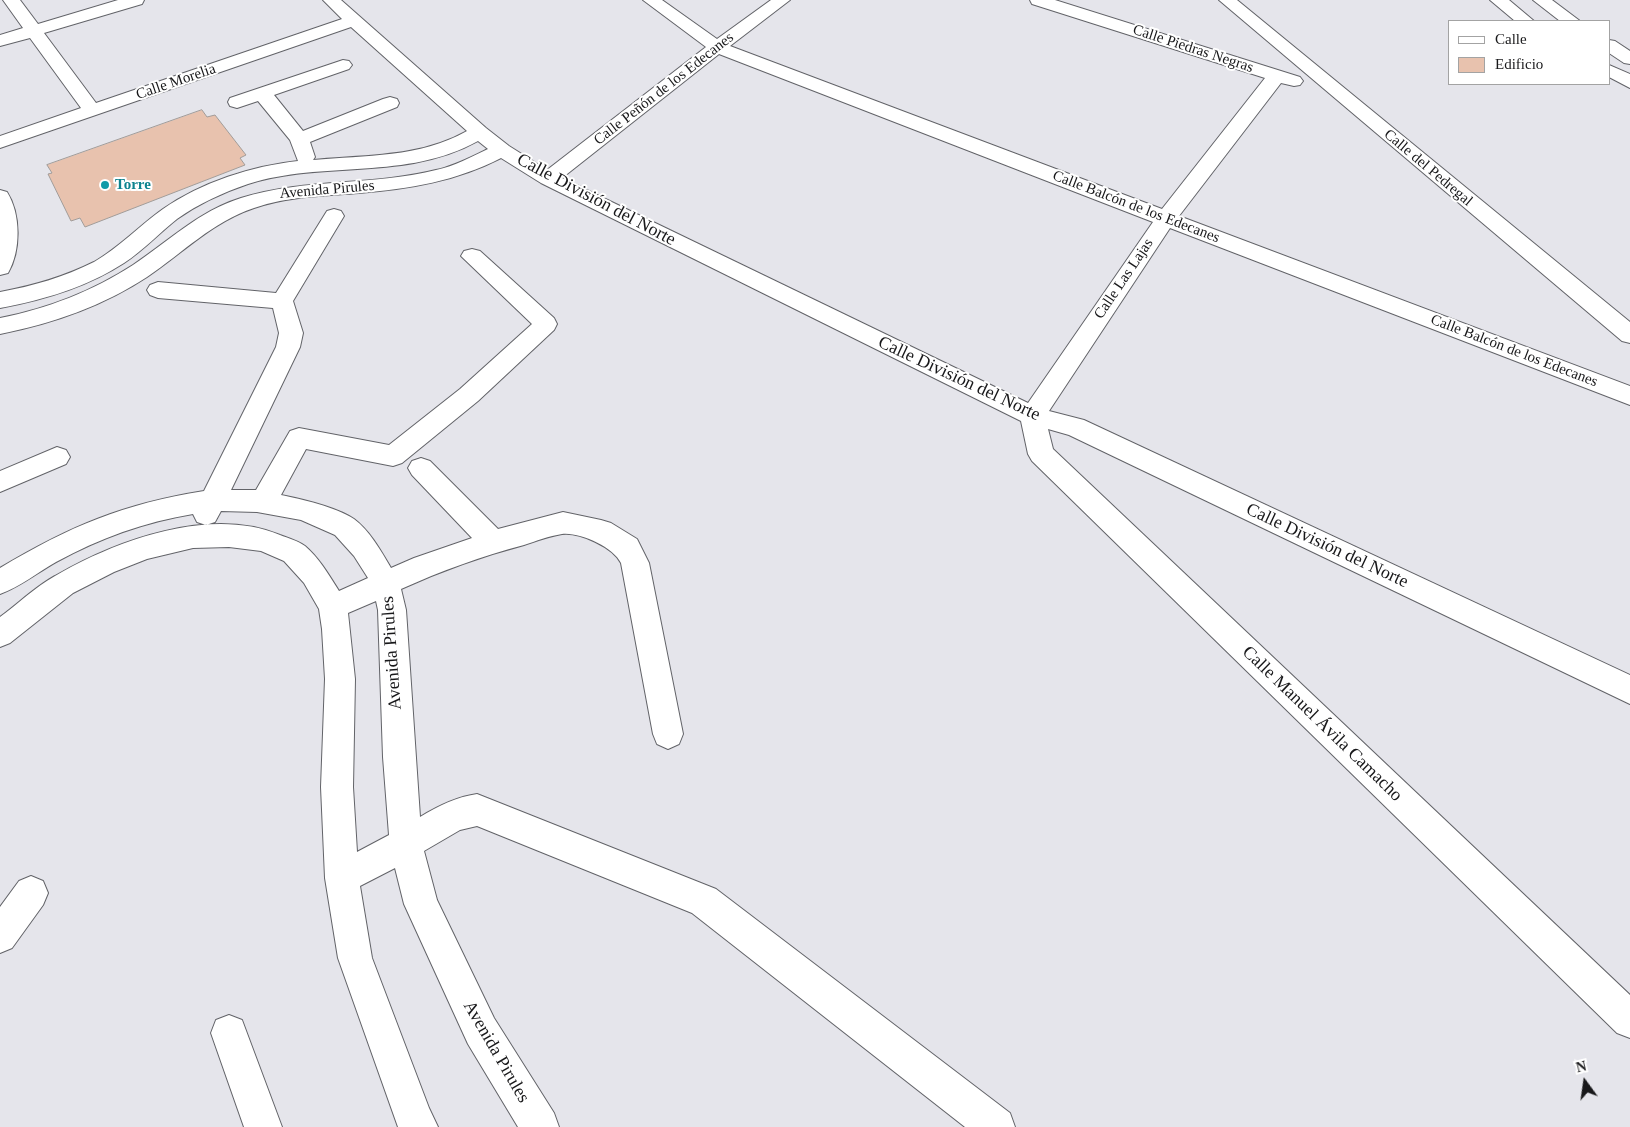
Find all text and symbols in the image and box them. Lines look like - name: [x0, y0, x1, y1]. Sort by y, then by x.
- legend: [1448, 20, 1610, 85]
- street label: Calle Piedras Negras: [1130, 21, 1256, 77]
- street label: Calle Peñón de los Edecanes: [591, 29, 737, 149]
- text: Calle: [1495, 31, 1527, 47]
- text: Edificio: [1495, 56, 1543, 72]
- street label: Calle Morelia: [134, 60, 218, 104]
- street label: Calle del Pedregal: [1380, 126, 1476, 210]
- street label: Calle División del Norte: [513, 149, 679, 251]
- street label: Calle Balcón de los Edecanes: [1050, 167, 1222, 247]
- place label: Torre: [115, 176, 151, 194]
- street label: Avenida Pirules: [279, 177, 375, 203]
- marker: Torre: [99, 179, 111, 191]
- street label: Calle Las Lajas: [1090, 235, 1158, 323]
- street label: Calle Balcón de los Edecanes: [1428, 311, 1600, 391]
- street label: Calle División del Norte: [874, 332, 1044, 426]
- street label: Calle División del Norte: [1242, 499, 1412, 593]
- street label: Avenida Pirules: [377, 595, 407, 711]
- street label: Calle Manuel Ávila Camacho: [1237, 642, 1407, 806]
- street label: Avenida Pirules: [458, 997, 534, 1107]
- north arrow: [1560, 1057, 1610, 1107]
- text: N: [1575, 1058, 1588, 1075]

